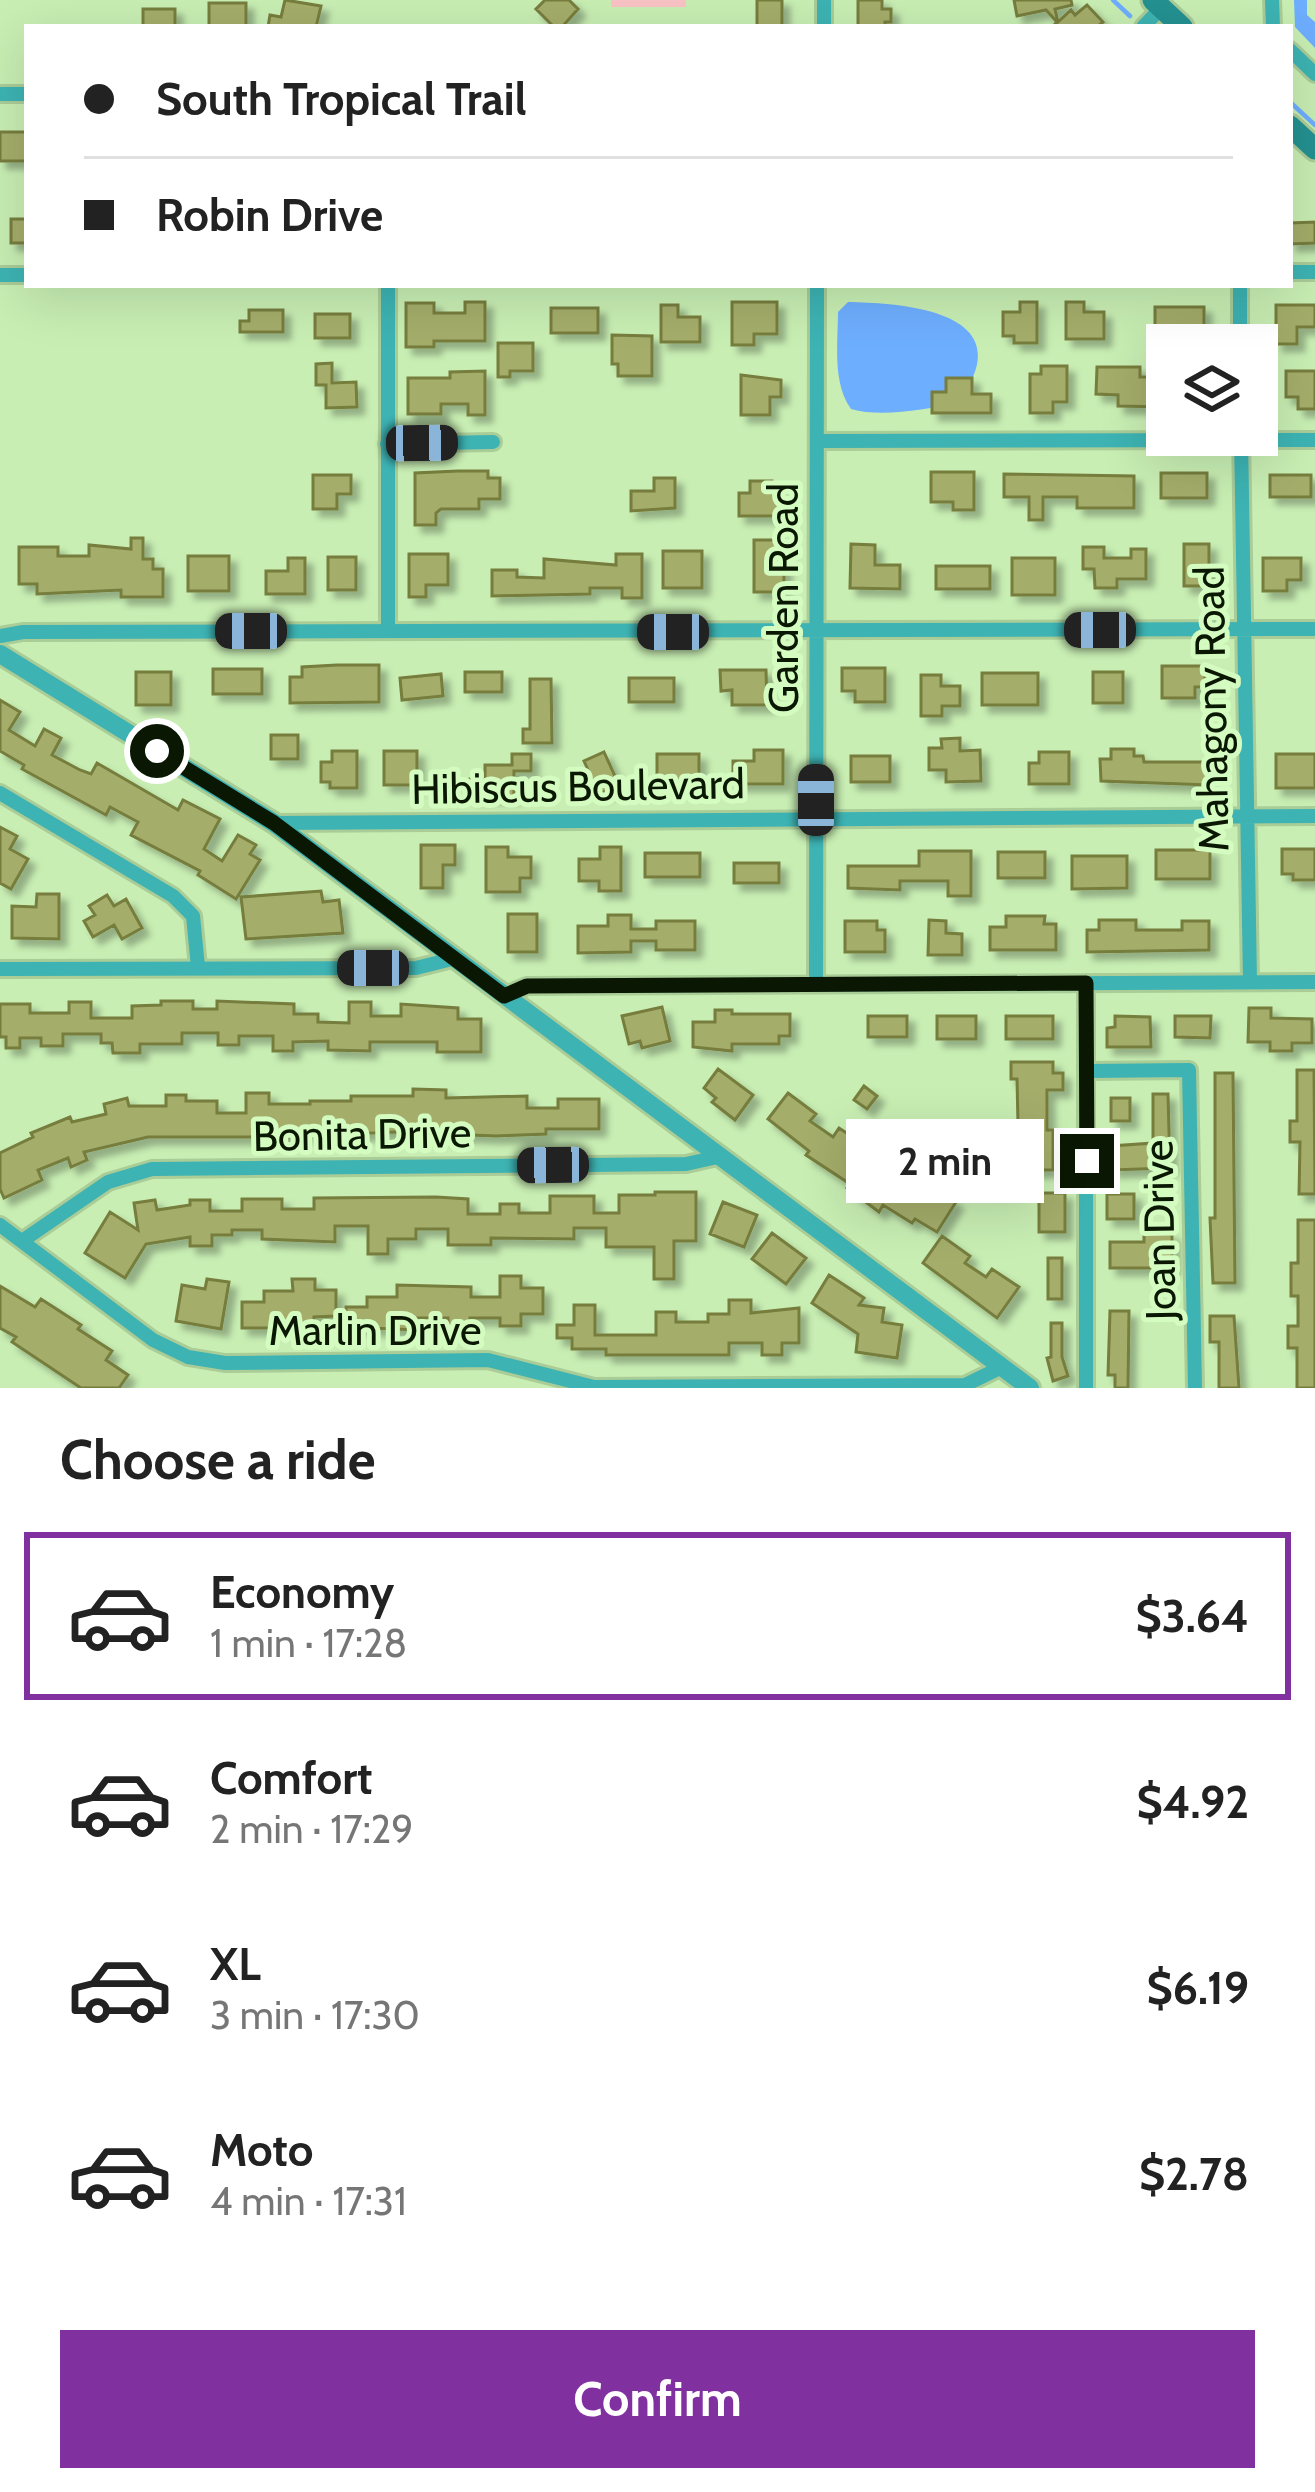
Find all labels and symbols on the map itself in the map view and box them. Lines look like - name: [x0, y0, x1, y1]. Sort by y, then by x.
- car: [386, 424, 458, 462]
- street label: Garden Road: [757, 483, 809, 713]
- street label: Mahagony Road: [1183, 566, 1239, 852]
- car: [1064, 612, 1136, 648]
- car: [215, 613, 287, 649]
- car: [637, 614, 709, 650]
- route start: [130, 724, 184, 778]
- street label: Hibiscus Boulevard: [411, 757, 745, 815]
- car: [798, 764, 834, 836]
- car: [337, 950, 409, 986]
- street label: Bonita Drive: [252, 1106, 472, 1162]
- callout: 2 min: [847, 1119, 1045, 1203]
- route end: [1060, 1134, 1114, 1188]
- street label: Joan Drive: [1131, 1139, 1187, 1322]
- car: [517, 1146, 589, 1184]
- street label: Marlin Drive: [268, 1304, 482, 1356]

